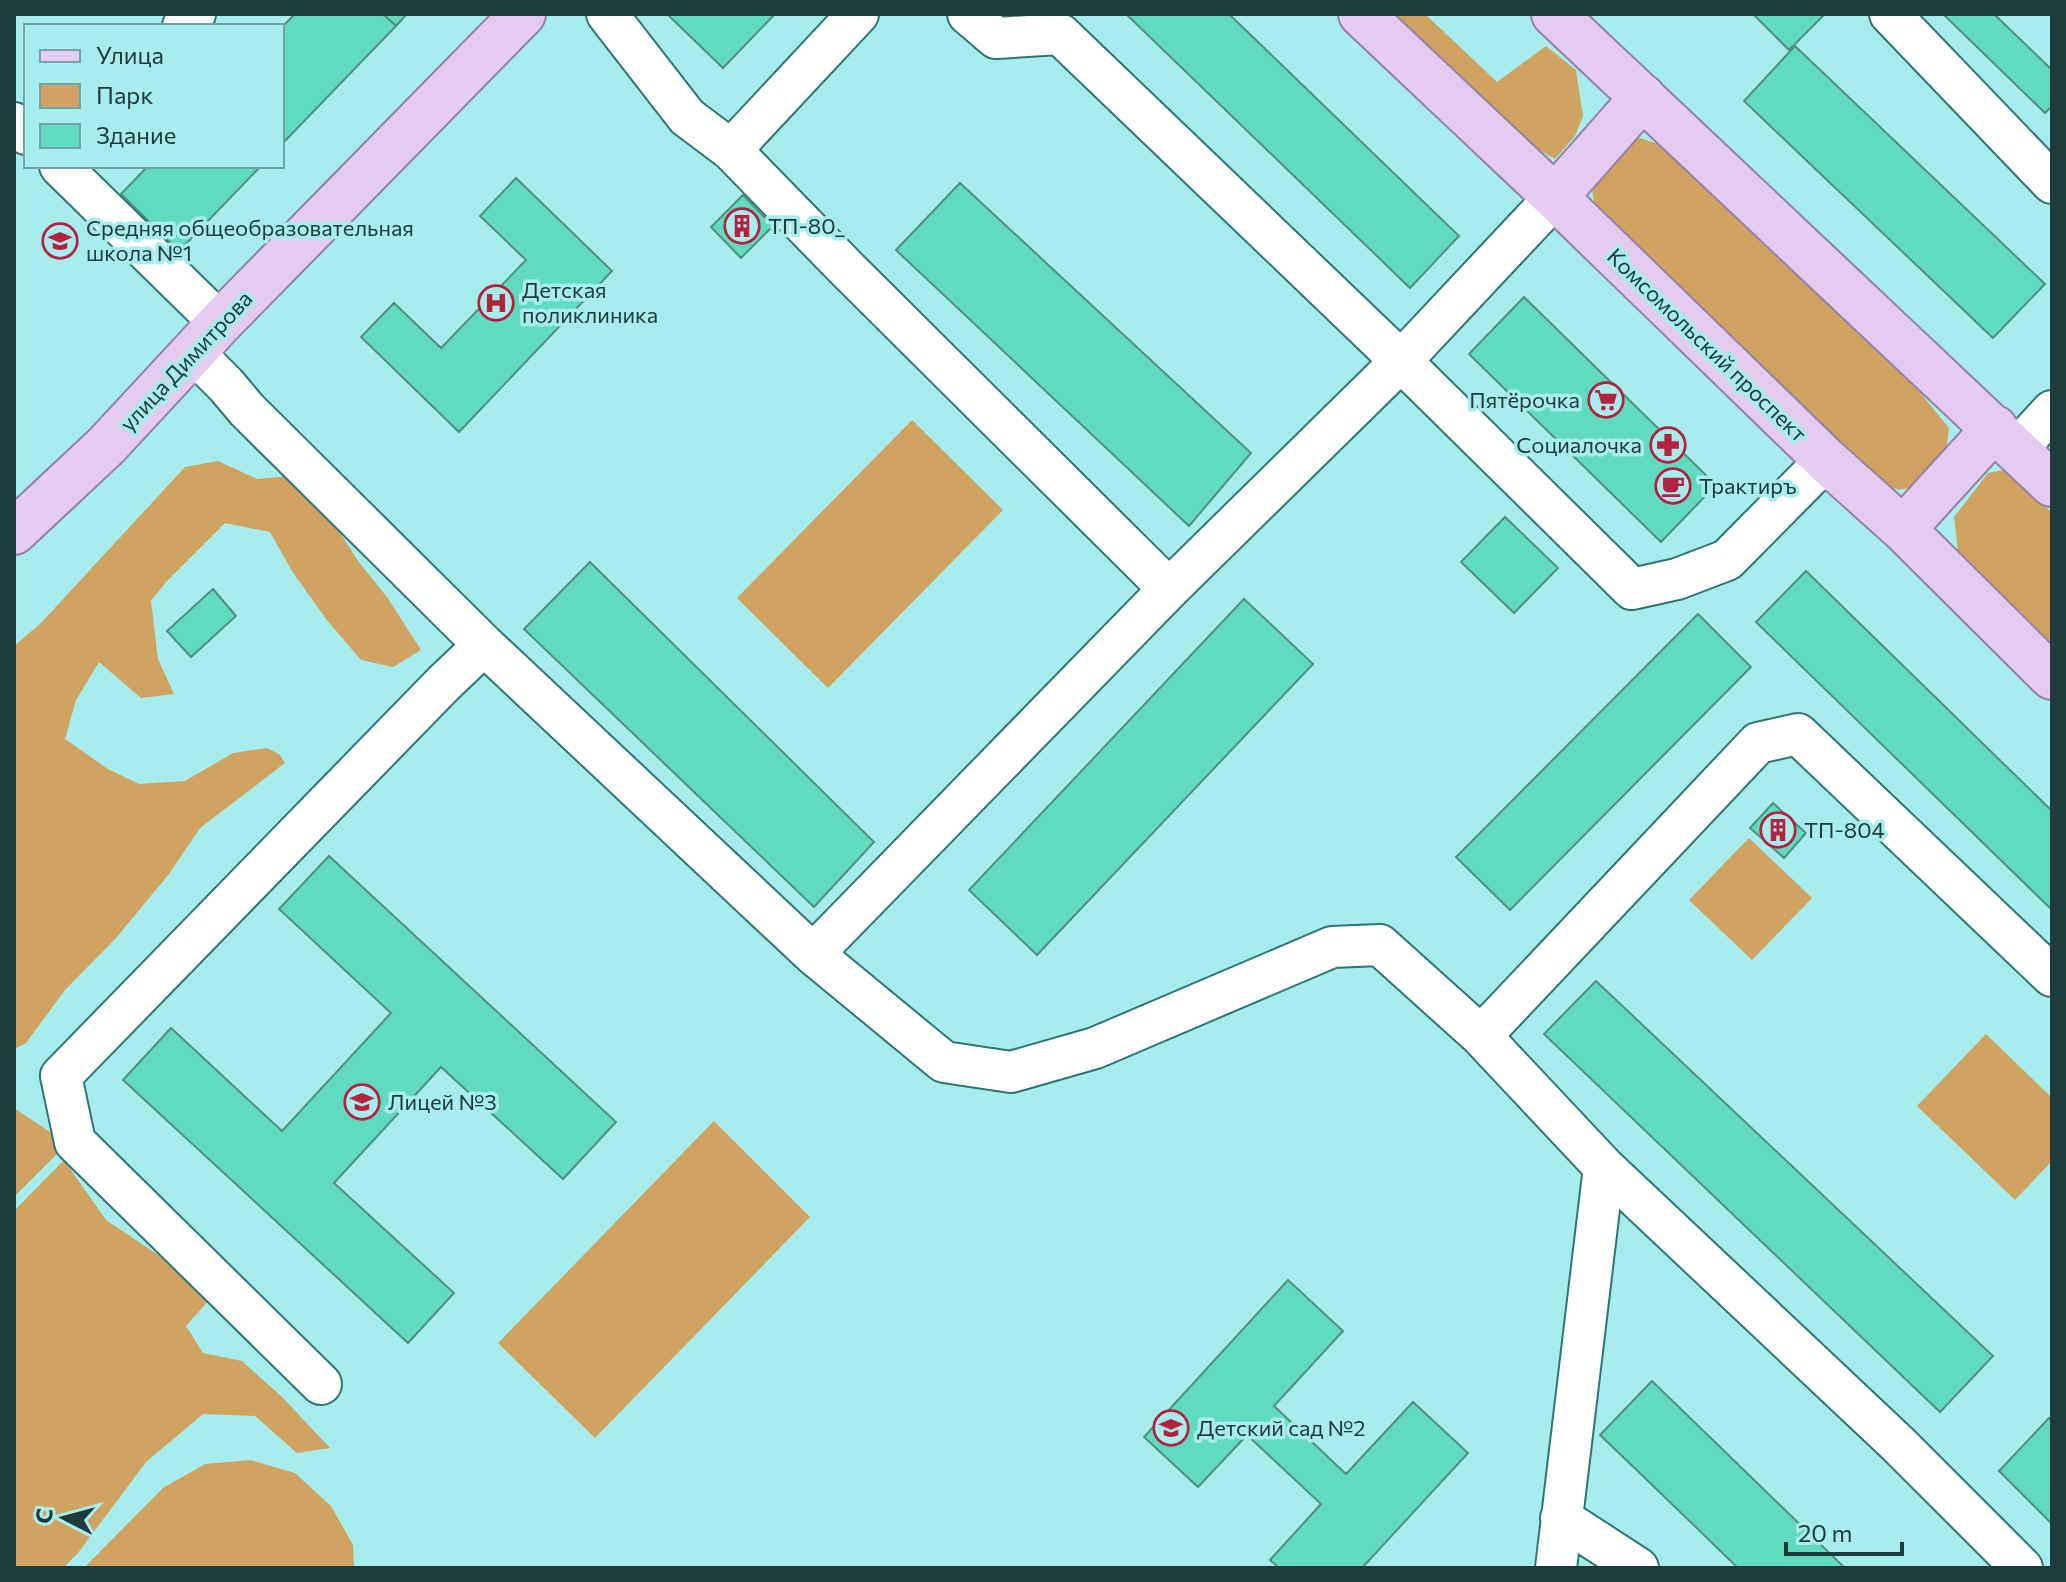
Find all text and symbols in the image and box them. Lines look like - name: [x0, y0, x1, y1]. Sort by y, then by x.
- legend: [24, 24, 284, 168]
- text: Улица: [96, 40, 164, 69]
- text: Парк: [96, 80, 153, 109]
- text: Здание: [96, 120, 176, 149]
- building icon: ТП-80_: [723, 207, 761, 245]
- place label: ТП-80_: [768, 212, 846, 239]
- place label: Средняя общеобразовательная школа №1: [86, 214, 414, 266]
- school or university icon: Средняя общеобразовательная школа №1: [41, 222, 79, 260]
- street label: Комсомольский проспект: [1602, 242, 1813, 447]
- place label: Детская поликлиника: [522, 276, 658, 328]
- hospital icon: Детская поликлиника: [477, 284, 515, 322]
- street label: улица Димитрова: [114, 285, 258, 436]
- supermarket icon: Пятёрочка: [1587, 381, 1625, 419]
- place label: Пятёрочка: [1469, 386, 1580, 413]
- pharmacy icon: Социалочка: [1649, 426, 1687, 464]
- place label: Социалочка: [1516, 431, 1642, 458]
- cafe icon: Трактиръ: [1654, 467, 1692, 505]
- place label: Трактиръ: [1699, 472, 1797, 499]
- building icon: ТП-804: [1759, 811, 1797, 849]
- place label: ТП-804: [1804, 816, 1885, 843]
- school or university icon: Лицей №3: [343, 1083, 381, 1121]
- place label: Лицей №3: [388, 1088, 497, 1115]
- school or university icon: Детский сад №2: [1152, 1409, 1190, 1447]
- place label: Детский сад №2: [1197, 1414, 1366, 1441]
- north arrow: [24, 1478, 104, 1558]
- scale bar: [1786, 1506, 1902, 1556]
- text: С: [29, 1507, 58, 1525]
- text: 20 m: [1798, 1518, 1852, 1547]

